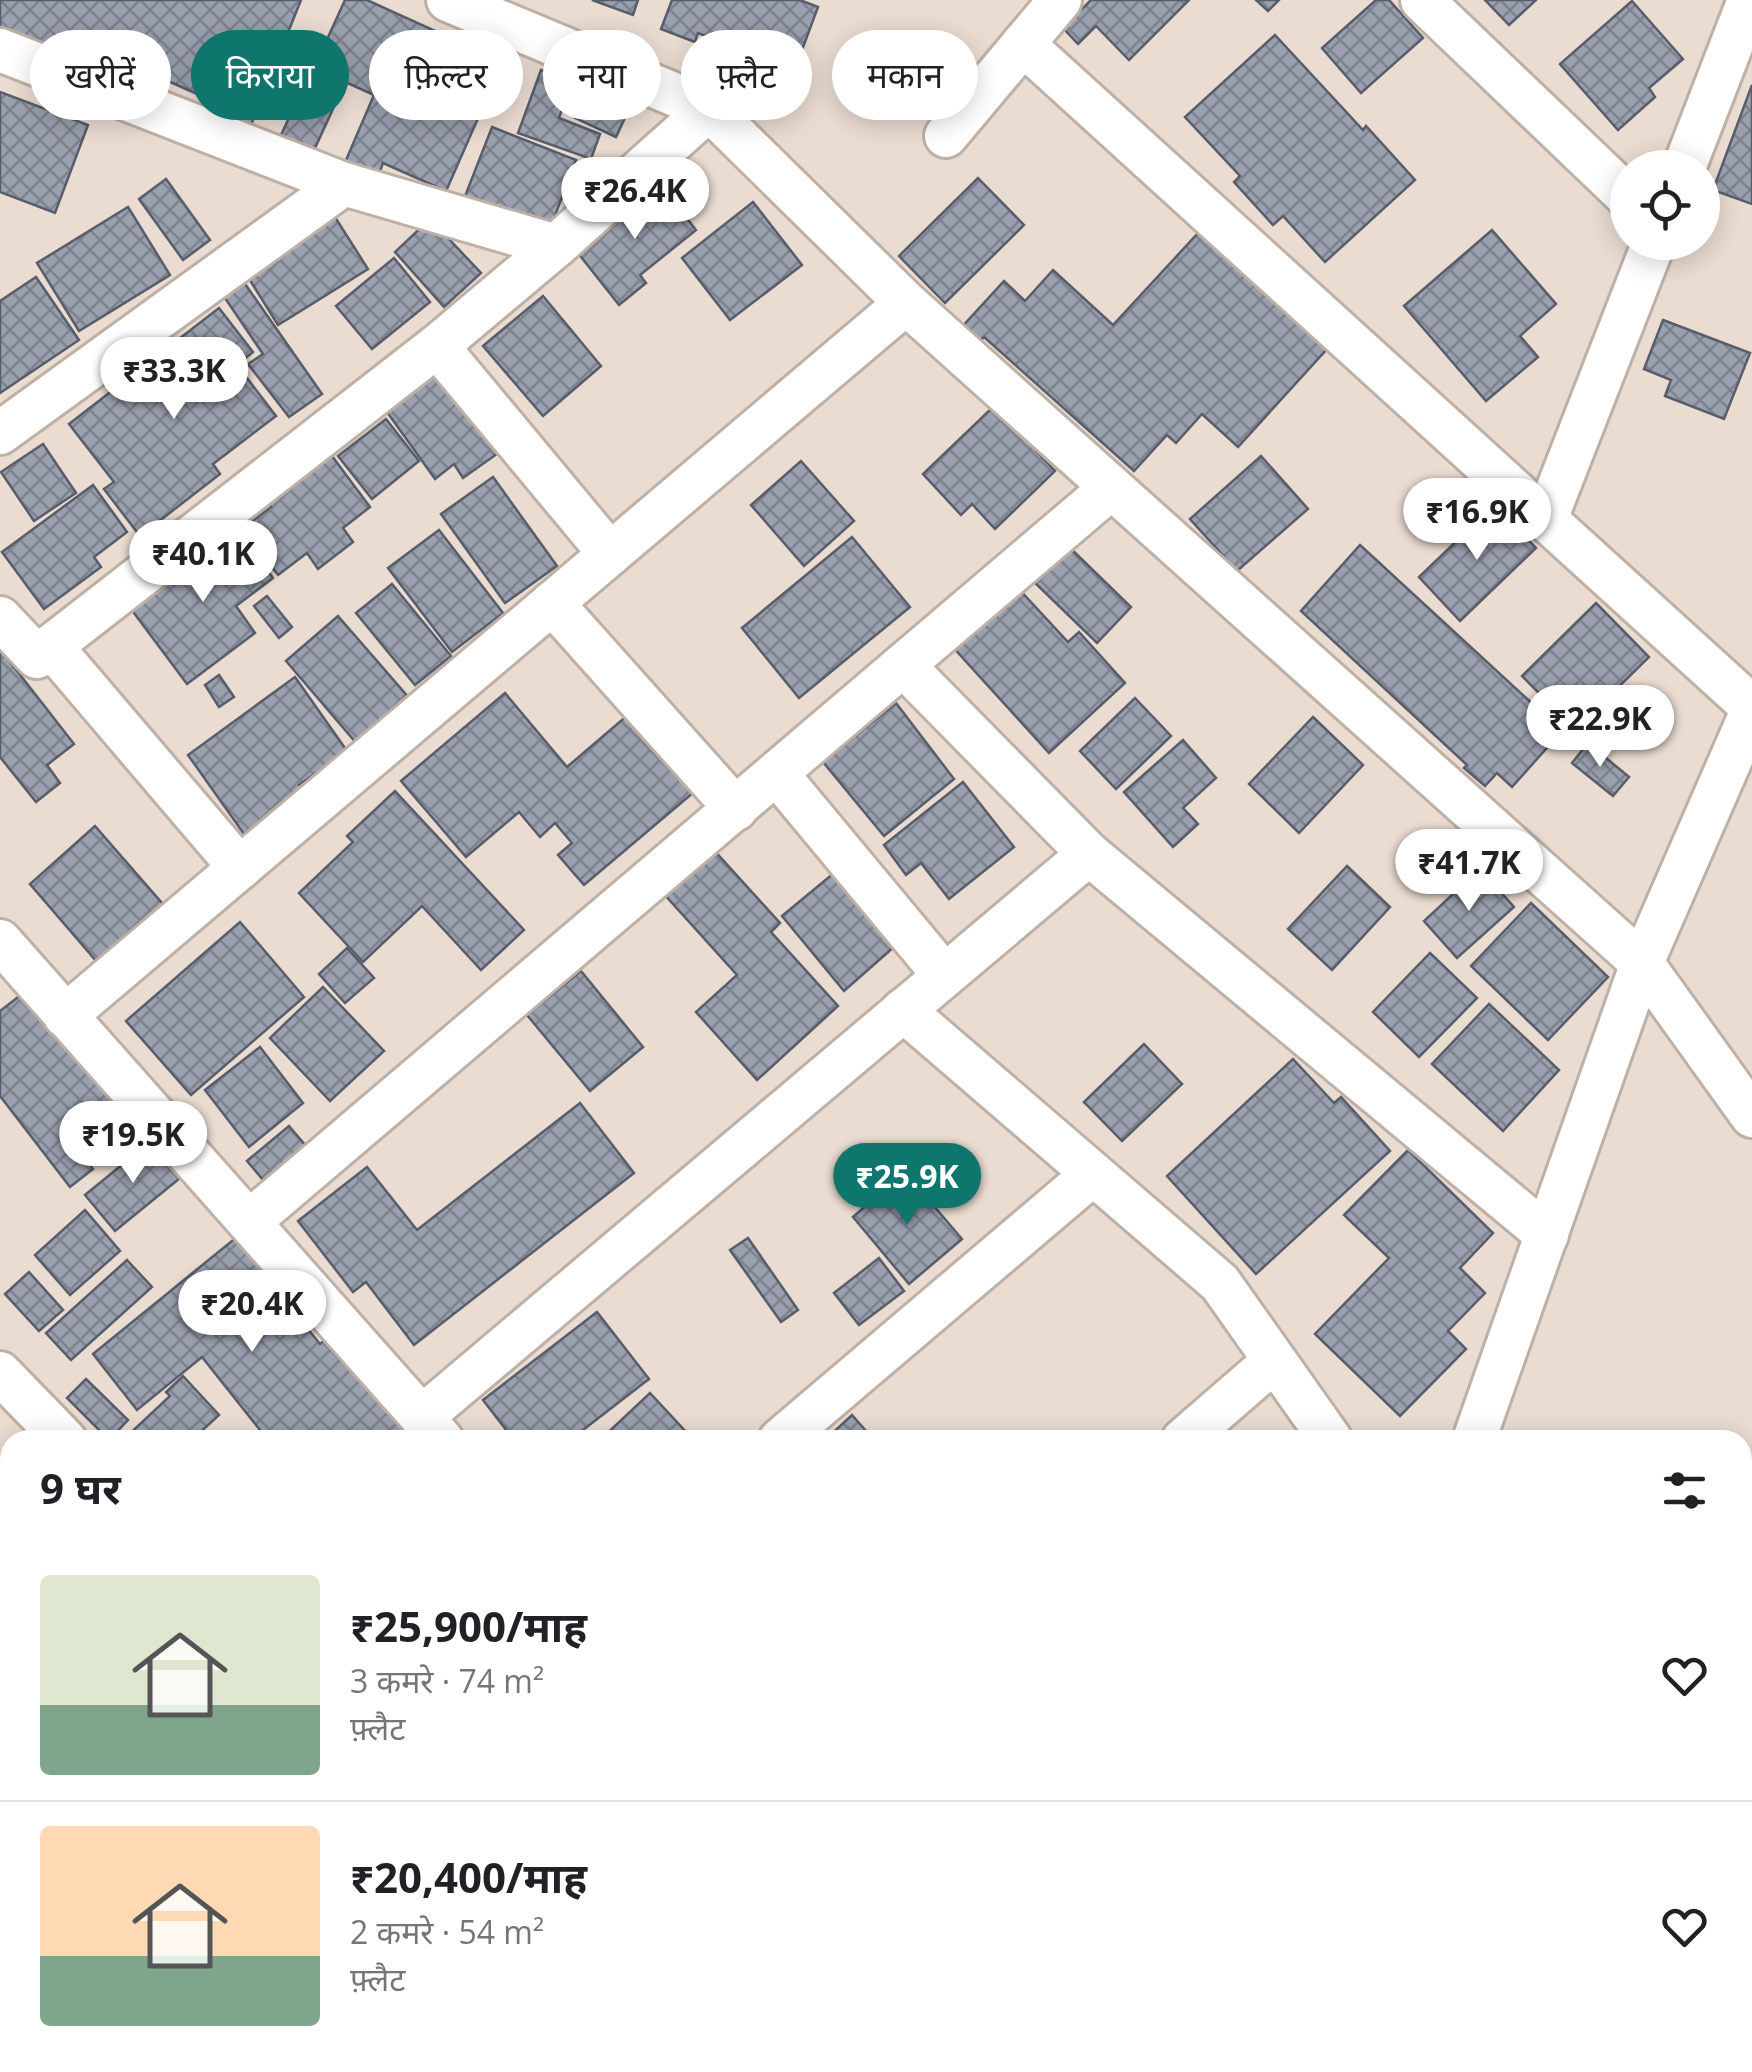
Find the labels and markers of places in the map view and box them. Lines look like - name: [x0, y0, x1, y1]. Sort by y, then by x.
- pin: ₹26.4K: [554, 157, 716, 242]
- pin: ₹33.3K: [93, 337, 255, 422]
- pin: ₹16.9K: [1396, 478, 1558, 563]
- pin: ₹40.1K: [122, 520, 284, 605]
- pin: ₹22.9K: [1519, 685, 1681, 770]
- pin: ₹41.7K: [1388, 829, 1550, 914]
- pin: ₹19.5K: [52, 1101, 214, 1186]
- pin: ₹25.9K: [826, 1143, 988, 1228]
- pin: ₹20.4K: [171, 1270, 333, 1355]

